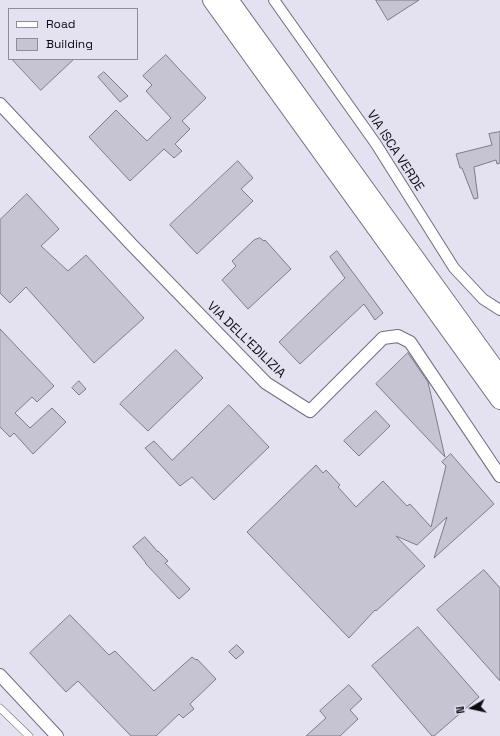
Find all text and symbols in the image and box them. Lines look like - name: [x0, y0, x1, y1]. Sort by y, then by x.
- legend: [8, 8, 138, 60]
- text: Road: [46, 16, 75, 32]
- text: Building: [46, 36, 93, 52]
- street label: VIA ISCA VERDE: [363, 108, 427, 194]
- street label: VIA DELL'EDILIZIA: [204, 299, 288, 381]
- north arrow: [452, 688, 492, 728]
- text: N: [453, 705, 468, 715]

